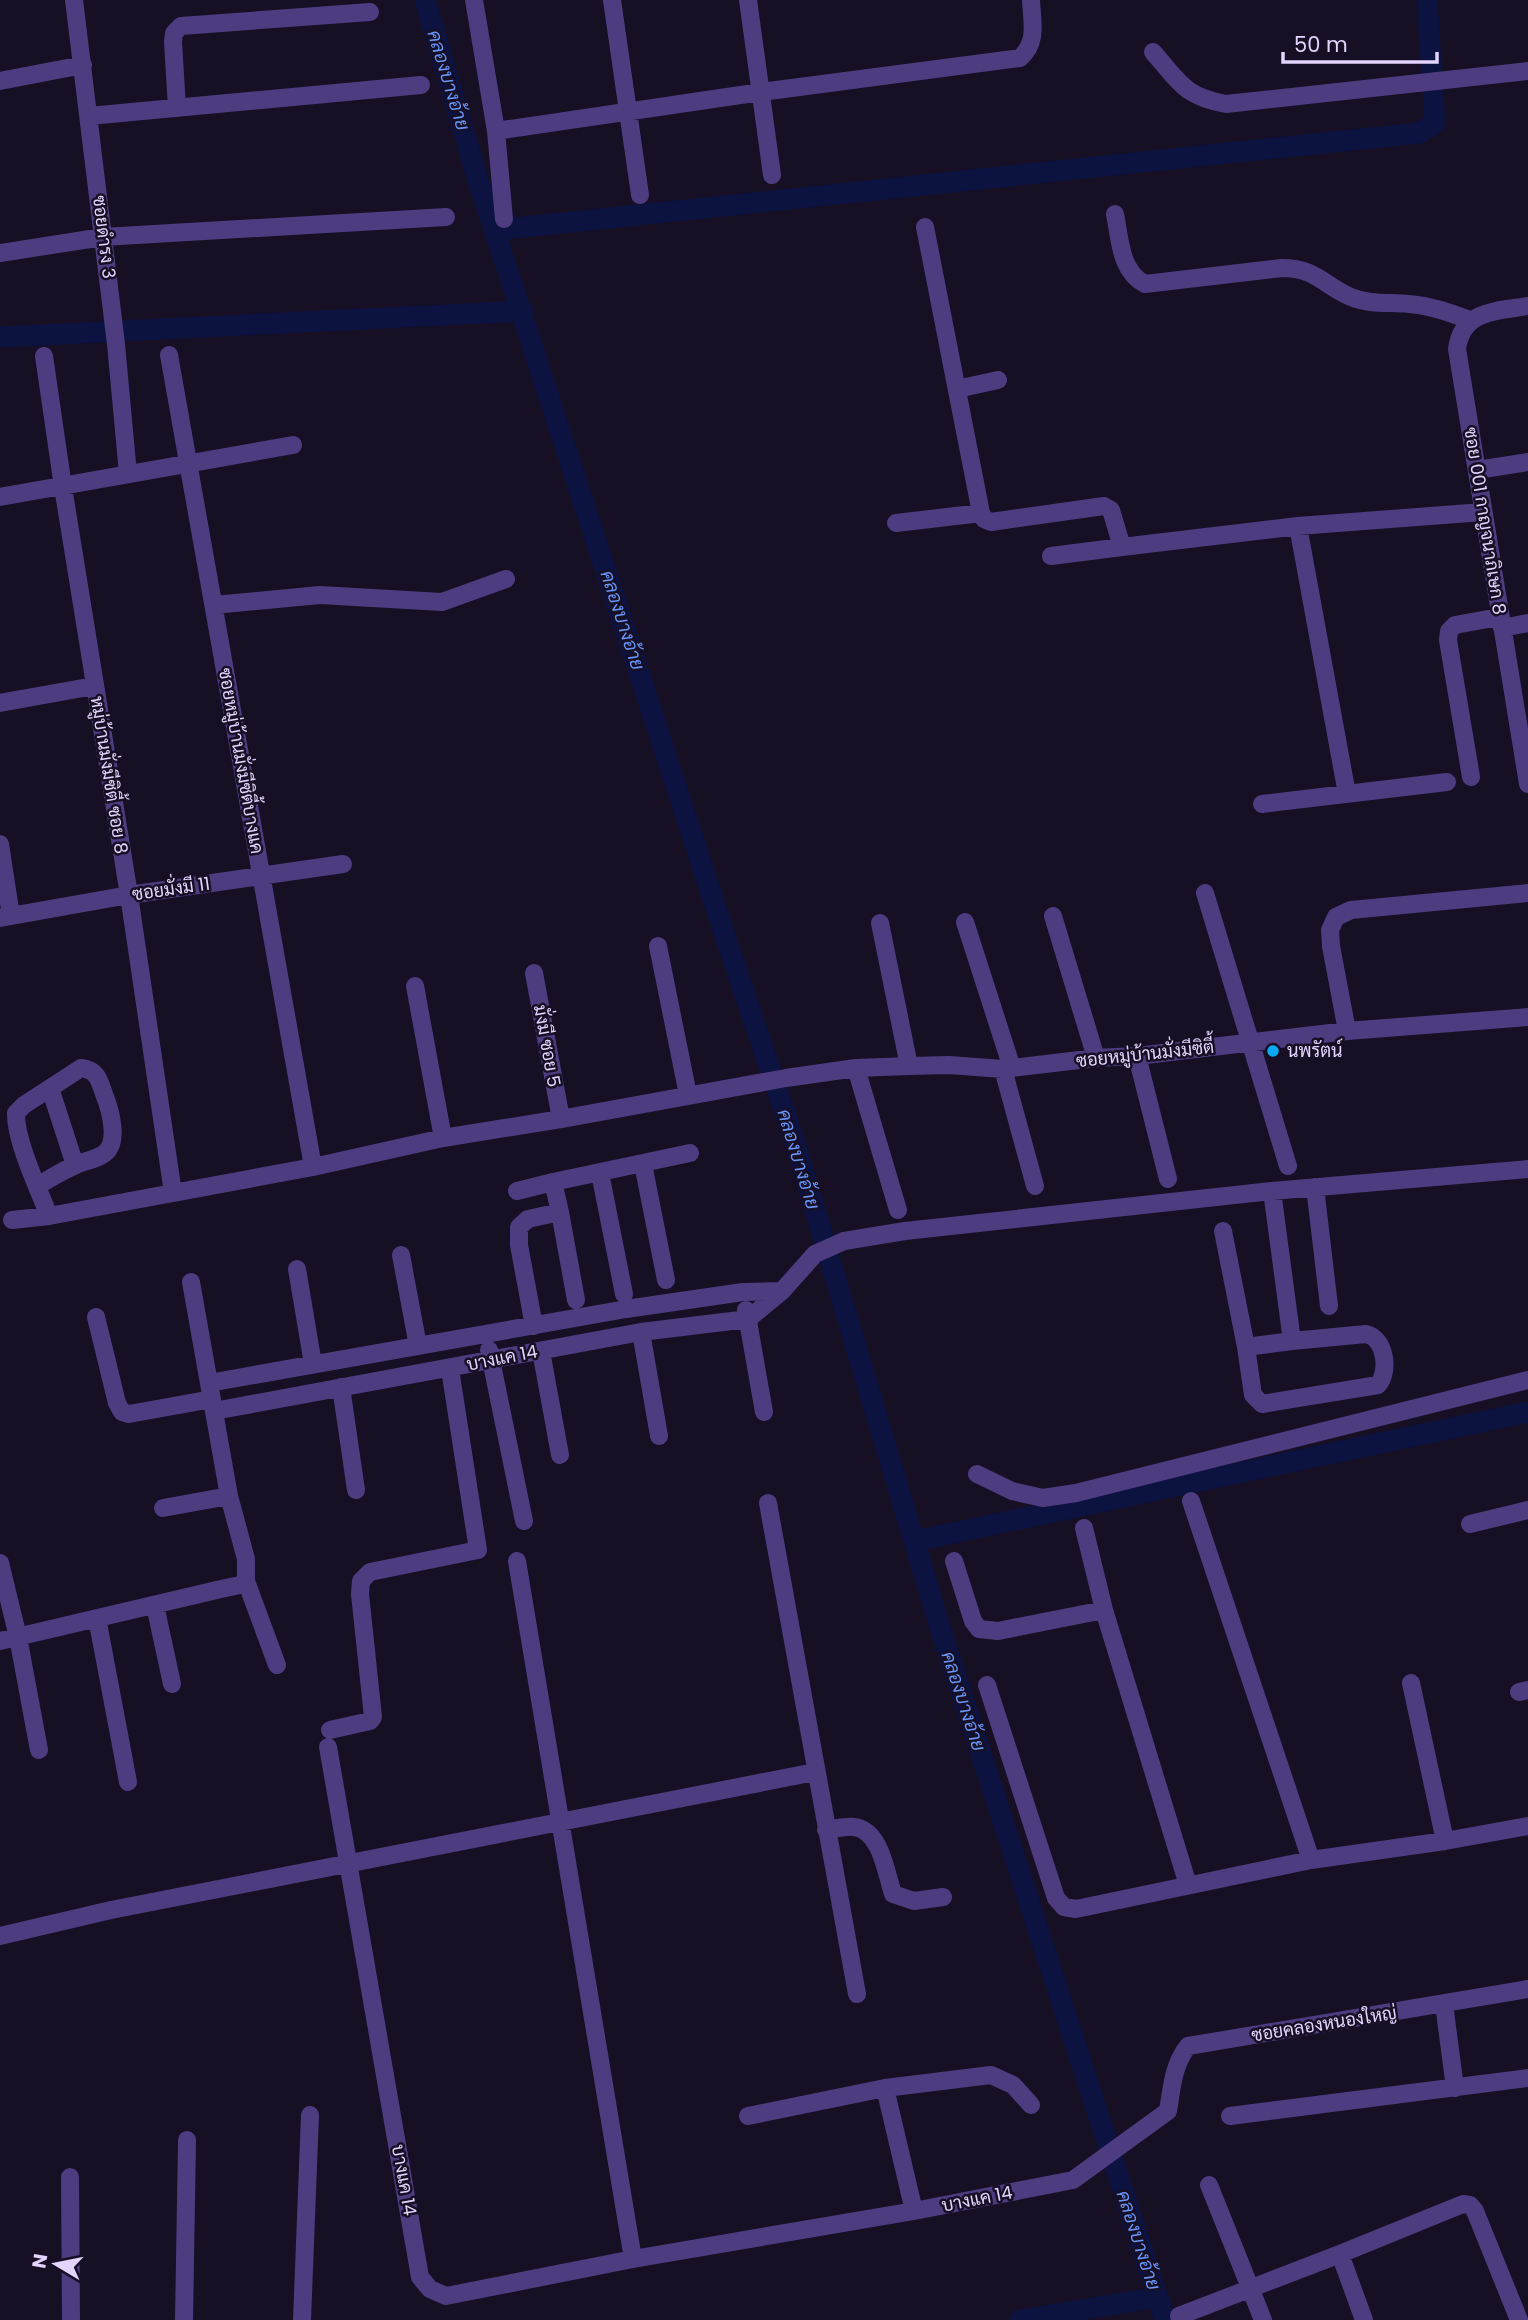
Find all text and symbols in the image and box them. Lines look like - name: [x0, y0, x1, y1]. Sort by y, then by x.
- scale bar: [1283, 21, 1437, 65]
- water label: คลองบางอ้าย: [420, 27, 477, 134]
- text: 50 m: [1294, 30, 1348, 59]
- street label: ซอยดำรง 3: [87, 194, 122, 280]
- street label: ซอย 001 กาญจนาภิเษก 8: [1458, 425, 1513, 616]
- water label: คลองบางอ้าย: [594, 567, 651, 674]
- street label: ซอยหมู่บ้านมั่งมีซิตี้บางแค: [212, 665, 273, 856]
- street label: หมู่บ้านมั่งมีซิตี้ ซอย 8: [84, 694, 137, 856]
- street label: ซอยมั่งมี 11: [130, 868, 212, 906]
- street label: มั่งมี ซอย 5: [528, 1002, 569, 1089]
- street label: ซอยหมู่บ้านมั่งมีซิตี้: [1074, 1031, 1216, 1074]
- place label: นพรัตน์: [1287, 1038, 1343, 1063]
- marker: นพรัตน์: [1265, 1043, 1281, 1059]
- water label: คลองบางอ้าย: [770, 1106, 827, 1213]
- street label: บางแค 14: [464, 1338, 539, 1377]
- water label: คลองบางอ้าย: [935, 1648, 992, 1755]
- street label: ซอยคลองหนองใหญ่: [1249, 2000, 1398, 2047]
- street label: บางแค 14: [386, 2142, 423, 2217]
- street label: บางแค 14: [939, 2179, 1014, 2218]
- water label: คลองบางอ้าย: [1110, 2187, 1167, 2294]
- north arrow: [21, 2229, 91, 2299]
- text: N: [25, 2252, 54, 2271]

